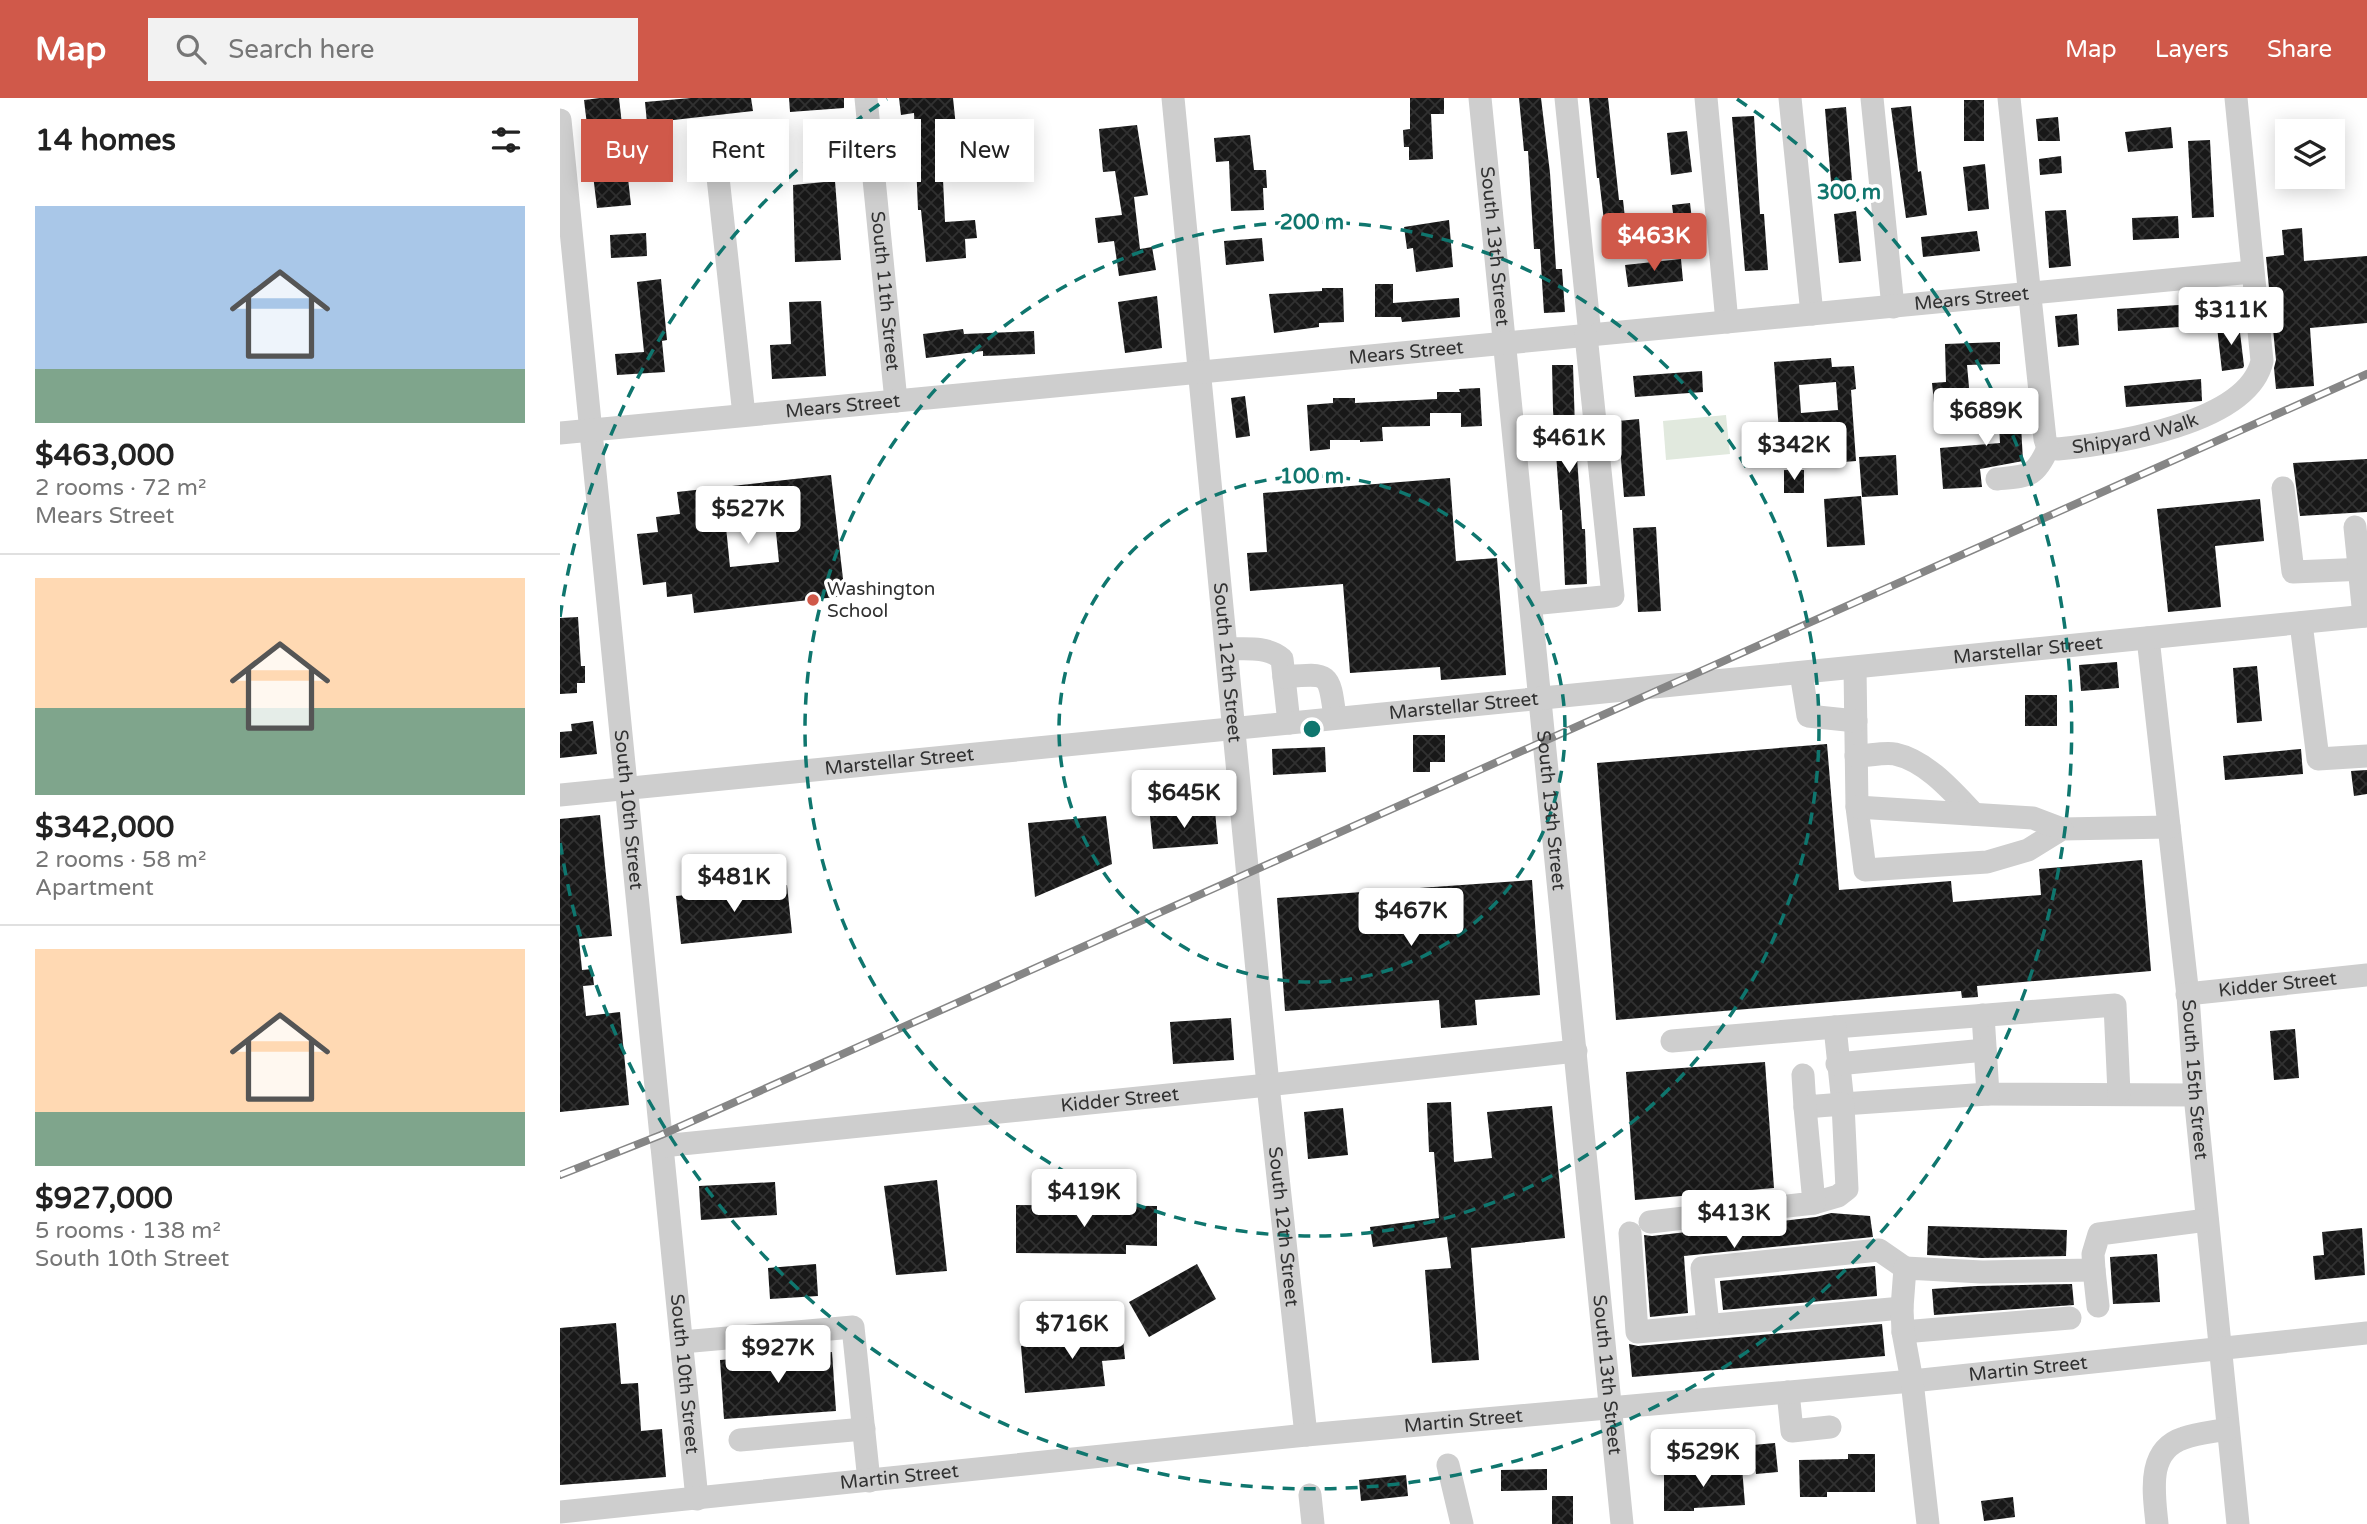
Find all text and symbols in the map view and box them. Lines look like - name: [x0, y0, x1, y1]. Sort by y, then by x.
- search box: [148, 18, 638, 81]
- text: Map: [35, 30, 106, 69]
- icon: search: [172, 30, 210, 68]
- text: Search here: [228, 34, 374, 65]
- text: Map: [2065, 35, 2117, 64]
- text: Layers: [2155, 35, 2229, 64]
- text: Share: [2267, 35, 2332, 64]
- chip: Buy: [581, 119, 673, 182]
- chip: Rent: [687, 119, 789, 182]
- chip: Filters: [803, 119, 921, 182]
- chip: New: [935, 119, 1034, 182]
- map controls: [2275, 119, 2345, 189]
- button: layers: [2275, 119, 2345, 189]
- icon: filters: [487, 121, 525, 159]
- text: 14 homes: [35, 122, 176, 159]
- street label: South 13th Street: [1476, 165, 1514, 327]
- text: 300 m: [1817, 180, 1881, 205]
- street label: South 11th Street: [866, 210, 904, 372]
- text: 200 m: [1280, 210, 1344, 235]
- pin: $463K: [1605, 214, 1703, 273]
- text: $463K: [1618, 222, 1690, 250]
- icon: home: [217, 251, 343, 377]
- street label: Mears Street: [1913, 282, 2030, 315]
- pin: $311K: [2182, 288, 2280, 347]
- text: $311K: [2195, 296, 2267, 324]
- street label: Mears Street: [1348, 336, 1465, 369]
- pin: $689K: [1937, 388, 2035, 448]
- street label: Mears Street: [784, 390, 901, 423]
- text: $689K: [1950, 397, 2022, 425]
- street label: Shipyard Walk: [2071, 409, 2201, 458]
- pin: $461K: [1520, 416, 1618, 475]
- pin: $342K: [1745, 422, 1843, 482]
- text: $461K: [1533, 424, 1605, 452]
- text: $342K: [1758, 431, 1830, 459]
- text: $463,000: [35, 437, 174, 474]
- text: 100 m: [1280, 464, 1344, 489]
- text: 2 rooms · 72 m²: [35, 474, 206, 502]
- pin: $527K: [699, 486, 797, 546]
- text: $527K: [712, 495, 784, 523]
- text: Mears Street: [35, 502, 174, 530]
- place label: Washington School: [827, 578, 935, 622]
- street label: South 12th Street: [1209, 581, 1246, 743]
- marker: Washington School: [805, 592, 821, 608]
- icon: home: [217, 623, 343, 749]
- street label: Marstellar Street: [1952, 632, 2104, 668]
- street label: Marstellar Street: [1388, 688, 1539, 724]
- centre of rings: [1300, 717, 1324, 741]
- street label: South 10th Street: [610, 729, 647, 891]
- street label: South 13th Street: [1532, 729, 1570, 892]
- street label: Marstellar Street: [824, 743, 975, 780]
- pin: $645K: [1135, 770, 1233, 830]
- text: $645K: [1148, 779, 1220, 807]
- text: $342,000: [35, 809, 174, 846]
- text: 2 rooms · 58 m²: [35, 846, 206, 874]
- pin: $481K: [685, 854, 783, 914]
- text: $481K: [698, 863, 770, 891]
- text: Apartment: [35, 874, 154, 902]
- pin: $467K: [1362, 888, 1460, 948]
- text: $467K: [1375, 897, 1447, 925]
- street label: Kidder Street: [2217, 967, 2338, 1002]
- icon: home: [217, 994, 343, 1120]
- street label: South 15th Street: [2177, 999, 2212, 1161]
- street label: Kidder Street: [1059, 1083, 1180, 1117]
- street label: South 12th Street: [1264, 1146, 1303, 1308]
- pin: $419K: [1035, 1170, 1133, 1229]
- text: $419K: [1048, 1178, 1120, 1206]
- text: $927,000: [35, 1180, 173, 1217]
- pin: $413K: [1685, 1190, 1783, 1250]
- text: $413K: [1698, 1199, 1770, 1227]
- text: 5 rooms · 138 m²: [35, 1217, 221, 1245]
- text: South 10th Street: [35, 1245, 229, 1273]
- street label: South 10th Street: [666, 1293, 703, 1455]
- street label: South 13th Street: [1588, 1294, 1626, 1456]
- pin: $716K: [1023, 1302, 1121, 1361]
- text: $716K: [1036, 1310, 1108, 1338]
- pin: $927K: [729, 1326, 827, 1385]
- text: $927K: [742, 1334, 814, 1362]
- street label: Martin Street: [1968, 1352, 2088, 1386]
- street label: Martin Street: [1403, 1405, 1524, 1437]
- pin: $529K: [1654, 1430, 1752, 1489]
- text: $529K: [1667, 1438, 1739, 1466]
- street label: Martin Street: [839, 1460, 960, 1494]

